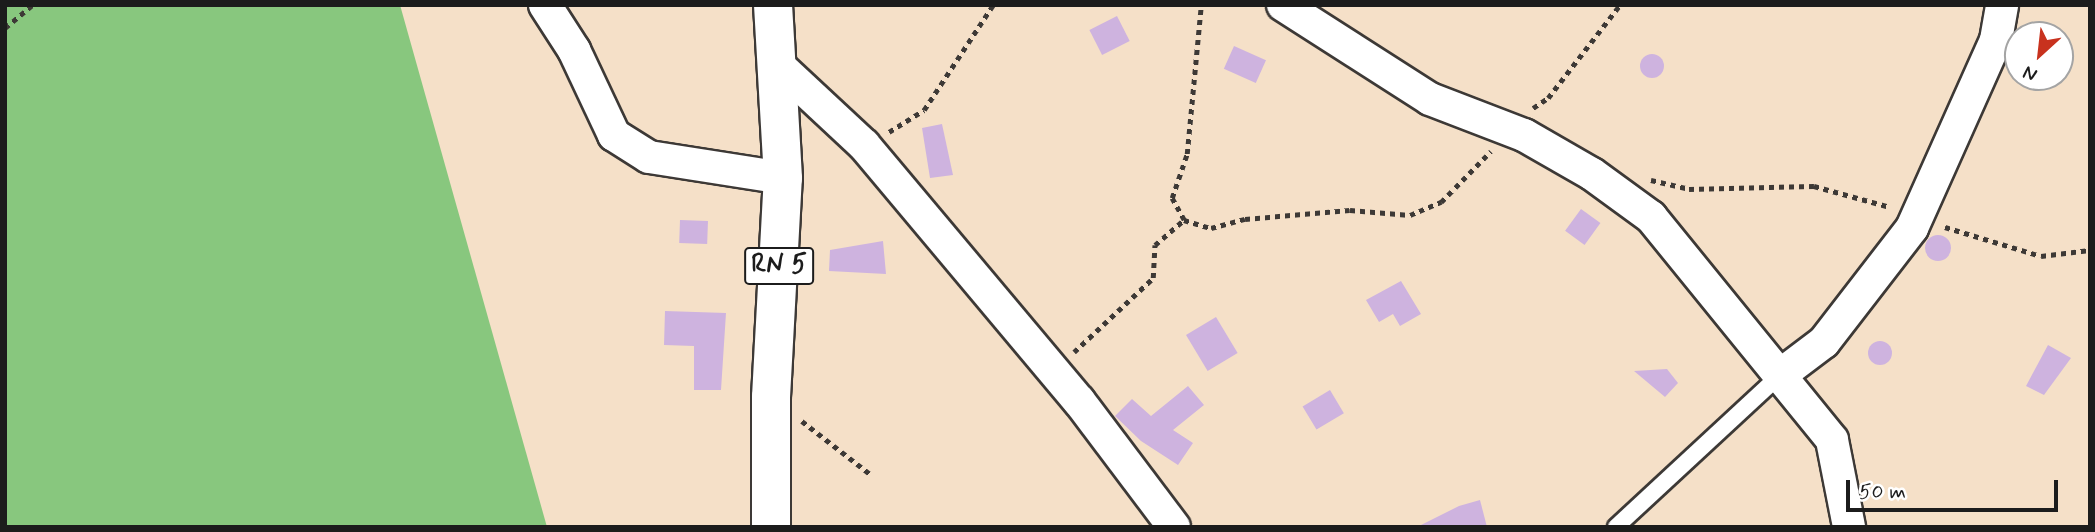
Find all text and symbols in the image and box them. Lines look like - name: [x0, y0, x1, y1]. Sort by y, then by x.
- north arrow: [2004, 21, 2074, 91]
- text: N: [2019, 59, 2041, 87]
- road number: RN 5: [744, 244, 814, 288]
- scale bar: [1850, 466, 2062, 510]
- text: 50 m: [1859, 478, 1906, 506]

